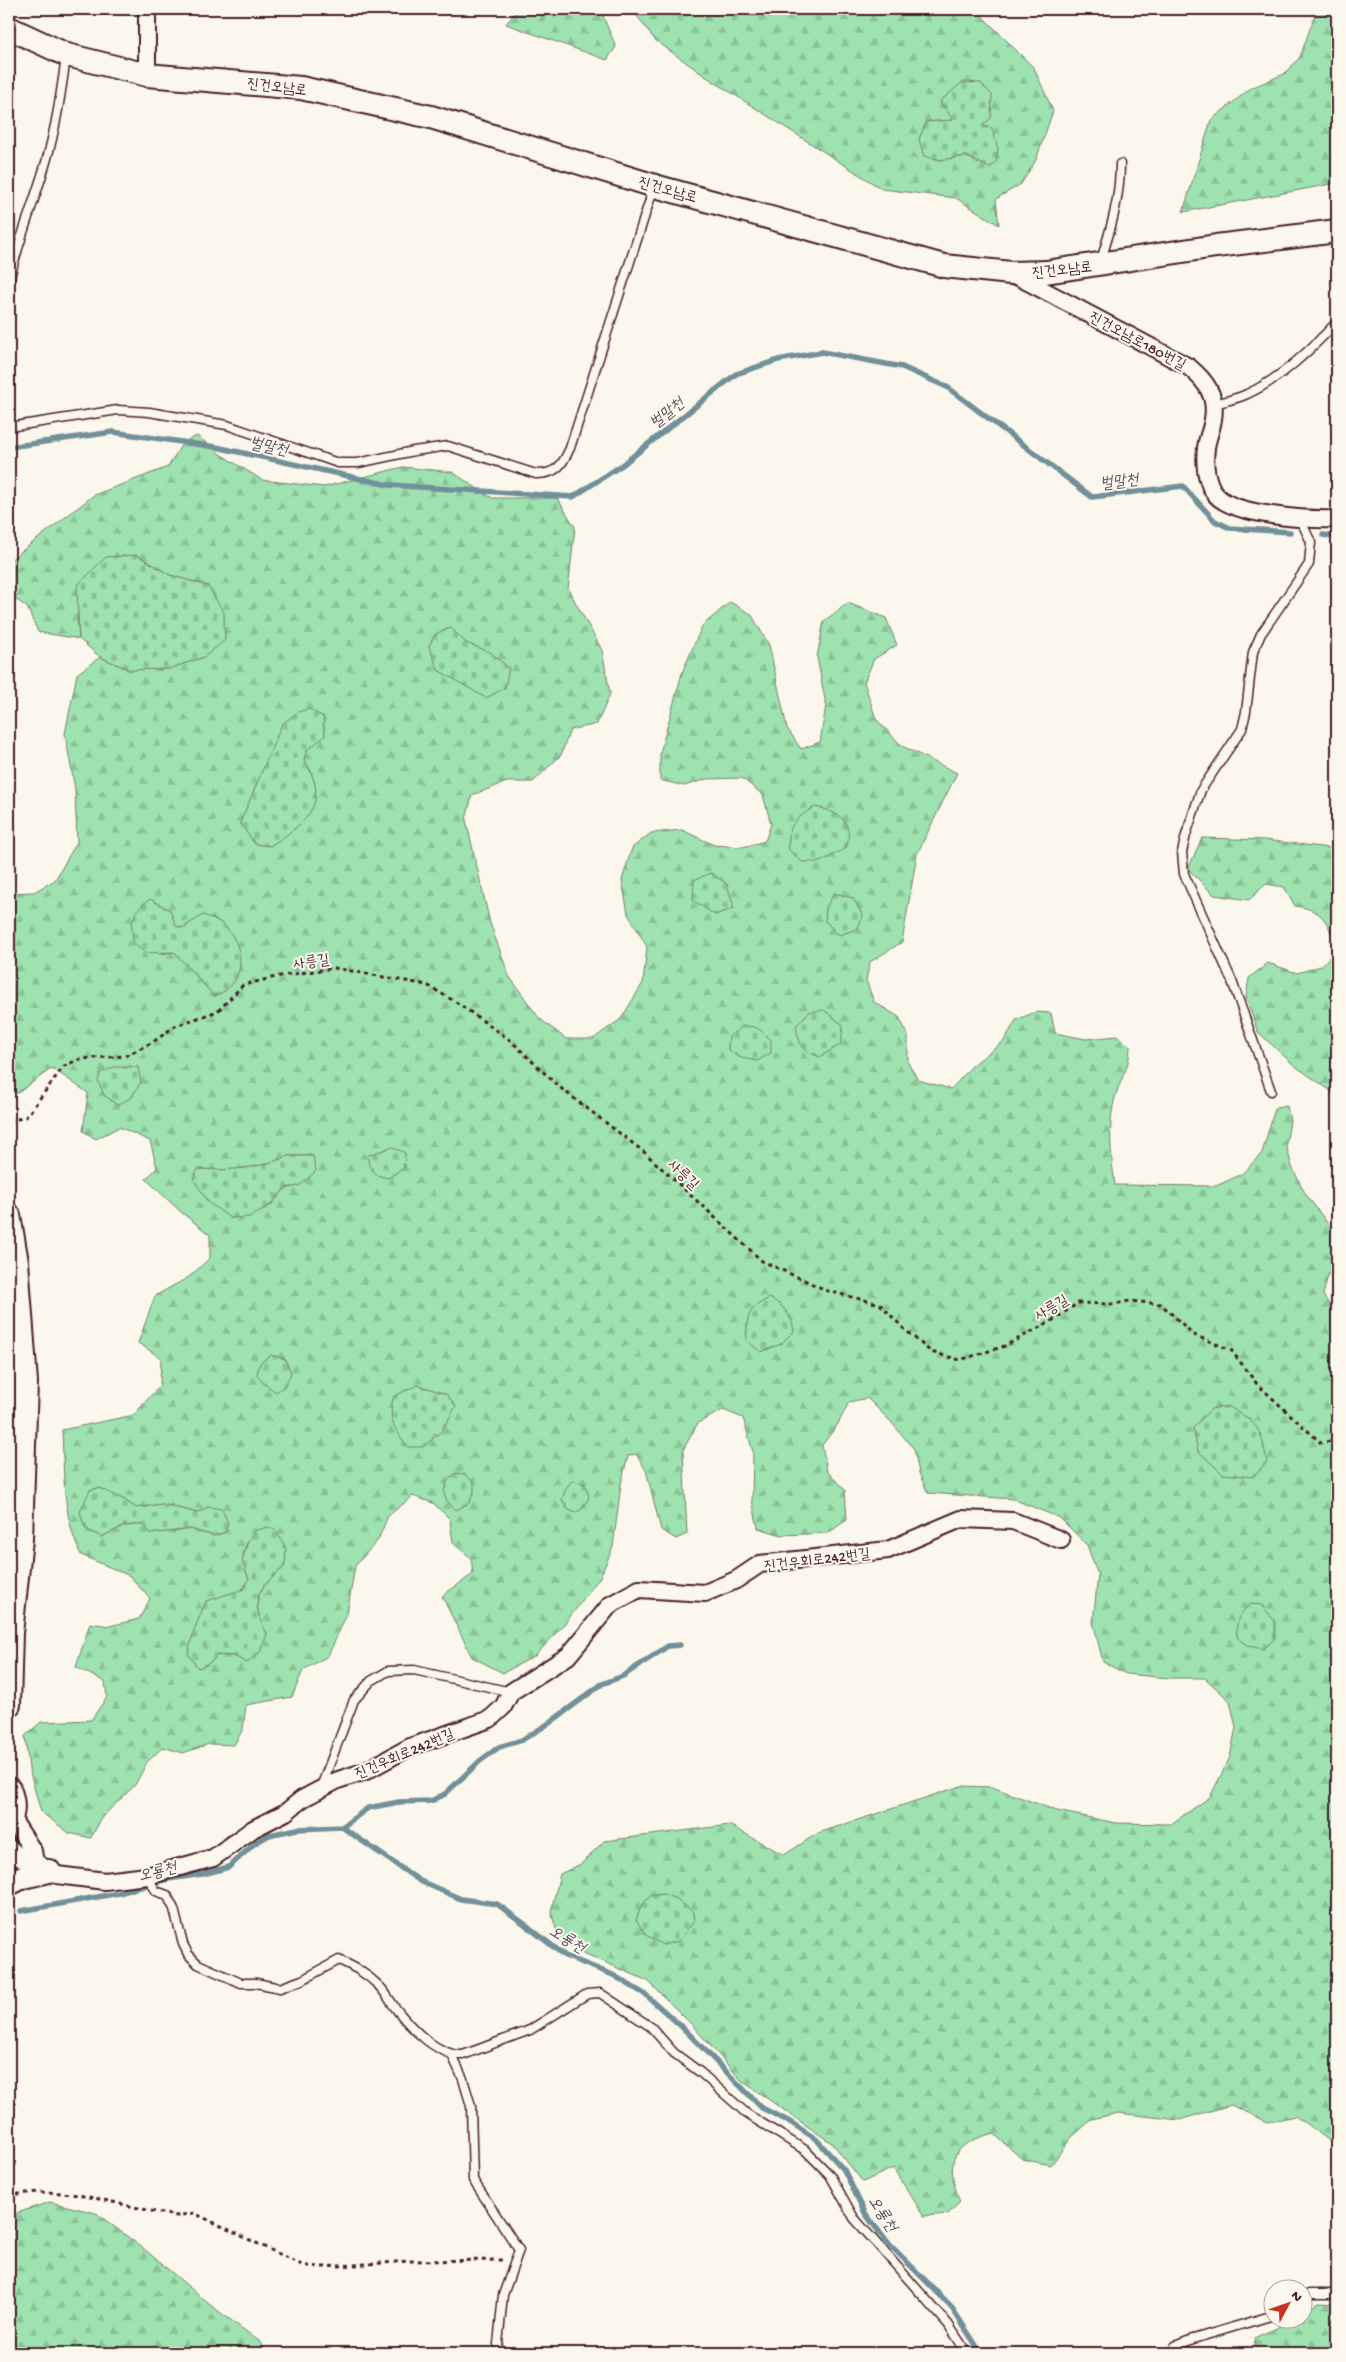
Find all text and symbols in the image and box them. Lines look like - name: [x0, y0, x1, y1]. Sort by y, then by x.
- street label: 진건오남로: [246, 75, 308, 101]
- street label: 진건오남로: [636, 174, 699, 208]
- street label: 진건오남로: [1031, 259, 1093, 283]
- street label: 진건오남로180번길: [1085, 309, 1189, 375]
- water label: 벌말천: [647, 394, 691, 434]
- water label: 벌말천: [247, 435, 291, 462]
- water label: 벌말천: [1099, 471, 1142, 495]
- street label: 사릉길: [292, 952, 330, 974]
- street label: 사릉길: [663, 1157, 702, 1194]
- street label: 사릉길: [1032, 1292, 1072, 1326]
- street label: 진건우회로242번길: [763, 1546, 871, 1576]
- street label: 진건우회로242번길: [352, 1726, 457, 1784]
- water label: 오룡천: [137, 1858, 181, 1887]
- water label: 오룡천: [545, 1922, 590, 1960]
- water label: 오룡천: [863, 2193, 902, 2238]
- north arrow: [1264, 2280, 1314, 2330]
- text: N: [1287, 2288, 1305, 2306]

